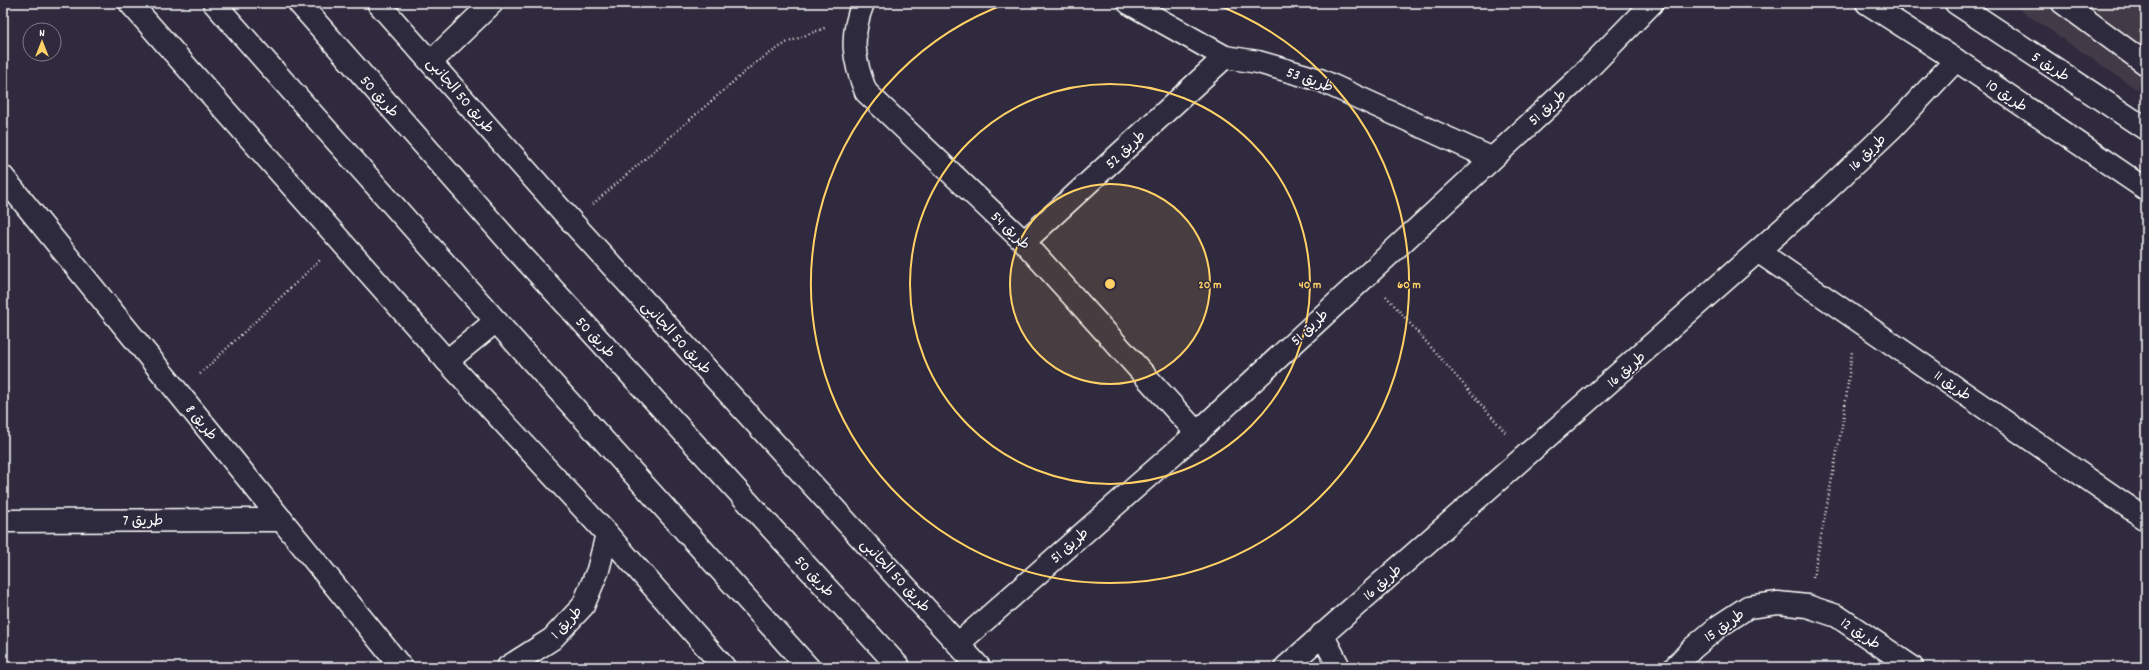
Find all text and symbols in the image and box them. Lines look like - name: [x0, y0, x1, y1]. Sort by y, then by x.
- north arrow: [22, 22, 62, 62]
- text: N: [39, 26, 45, 42]
- street label: طريق 5: [2026, 47, 2073, 88]
- street label: طريق 50 الجانبى: [420, 53, 499, 139]
- street label: طريق 53: [1283, 62, 1336, 100]
- street label: طريق 50: [354, 71, 403, 123]
- street label: طريق 10: [1980, 75, 2031, 119]
- street label: طريق 51: [1524, 85, 1572, 132]
- street label: طريق 52: [1101, 126, 1152, 175]
- street label: طريق 16: [1844, 130, 1892, 177]
- street label: طريق 54: [985, 207, 1035, 256]
- centre of rings: [1103, 277, 1117, 291]
- text: 20 m: [1199, 277, 1221, 294]
- text: 40 m: [1299, 277, 1321, 294]
- text: 60 m: [1397, 277, 1421, 294]
- street label: طريق 50 الجانبى: [635, 296, 716, 380]
- street label: طريق 51: [1286, 305, 1334, 352]
- street label: طريق 50: [569, 313, 620, 364]
- street label: طريق 16: [1603, 347, 1652, 394]
- street label: طريق 11: [1929, 366, 1975, 408]
- street label: طريق 8: [179, 400, 222, 446]
- street label: طريق 7: [123, 511, 163, 533]
- street label: طريق 51: [1046, 523, 1095, 570]
- street label: طريق 50 الجانبى: [854, 534, 935, 618]
- street label: طريق 50: [788, 552, 839, 603]
- street label: طريق 16: [1359, 560, 1408, 607]
- street label: طريق 1: [546, 602, 589, 645]
- street label: طريق 15: [1700, 605, 1750, 649]
- street label: طريق 12: [1835, 613, 1885, 656]

